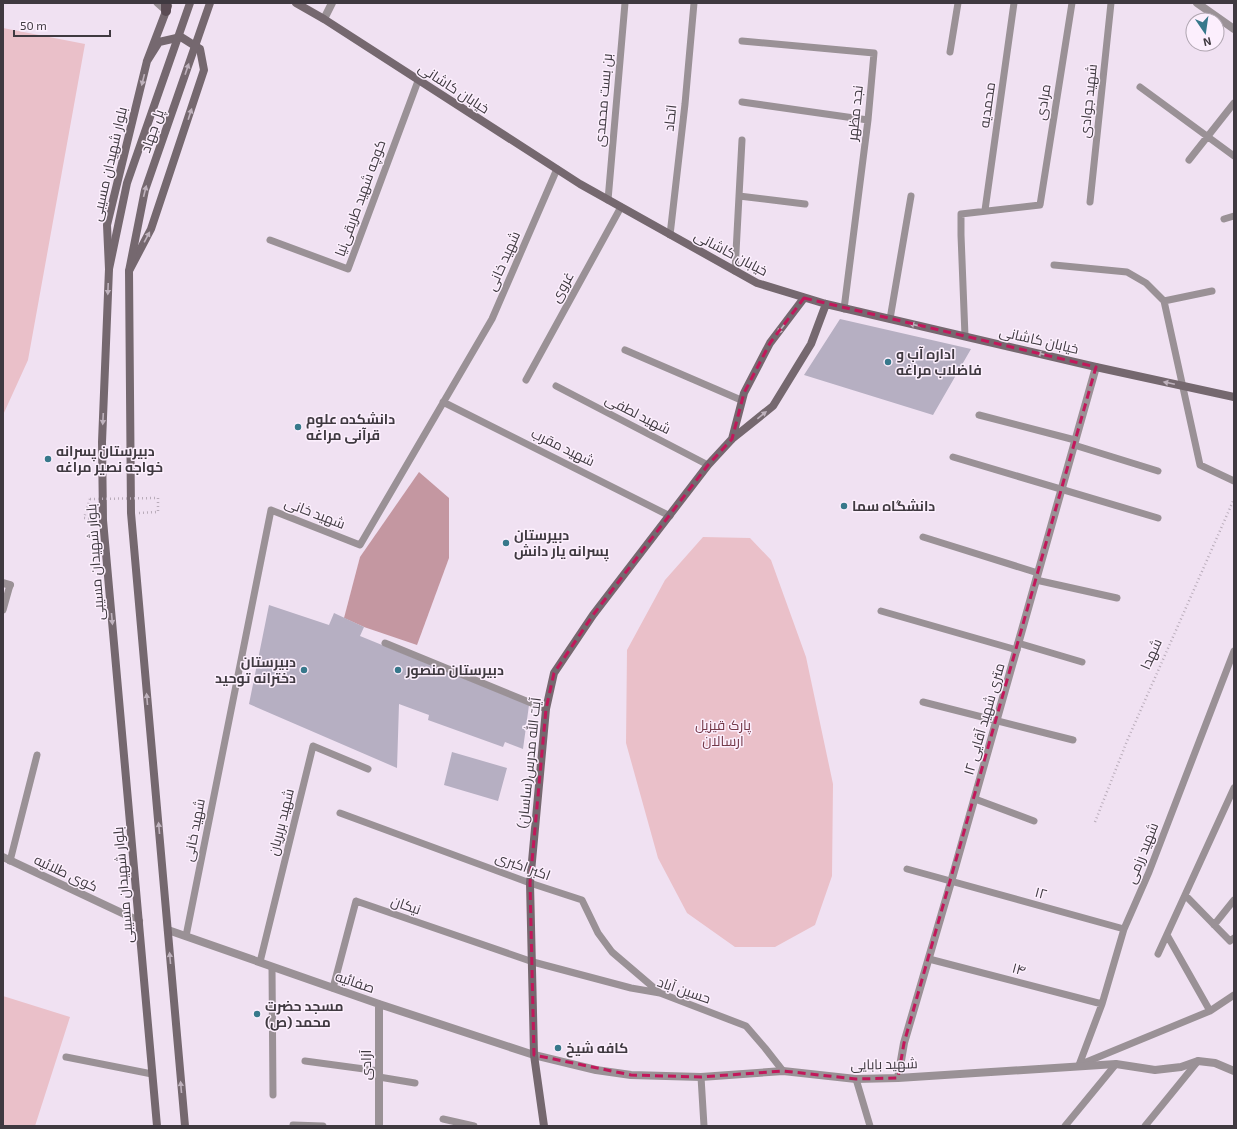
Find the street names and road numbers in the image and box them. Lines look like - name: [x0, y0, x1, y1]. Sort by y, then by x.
- street label: بن بست محمدی: [590, 52, 615, 147]
- street label: خیابان کاشانی: [416, 58, 493, 117]
- street label: شهید جوادی: [1075, 63, 1100, 139]
- street label: محمدیه: [975, 81, 998, 129]
- street label: مرادی: [1031, 83, 1054, 121]
- street label: نجد مظهر: [843, 84, 866, 143]
- street label: اتحاد: [660, 104, 679, 132]
- street label: بلوار شهیدان مسیبی: [87, 105, 130, 223]
- street label: پل جهاد: [136, 107, 169, 155]
- street label: کوچه شهید طریقی‌نیا: [331, 137, 390, 259]
- street label: خیابان کاشانی: [691, 226, 771, 279]
- street label: شهید خانی: [482, 228, 523, 293]
- street label: غروی: [546, 268, 577, 305]
- street label: خیابان کاشانی: [998, 322, 1081, 357]
- street label: شهید لطفی: [603, 390, 674, 437]
- street label: شهید مقرب: [529, 424, 598, 469]
- street label: شهید خانی: [282, 493, 348, 532]
- street label: بلوار شهیدان مسیبی: [82, 503, 107, 621]
- street label: شهدا: [1136, 636, 1165, 672]
- street label: ۱۲ متری شهید آقایی: [959, 661, 1008, 777]
- street label: آیت الله مدرس(ساسان): [513, 696, 544, 829]
- street label: شهید بربریان: [264, 787, 297, 857]
- street label: شهید خانی: [179, 797, 208, 863]
- street label: شهید رزمی: [1122, 820, 1161, 886]
- street label: بلوار شهیدان مسیبی: [109, 826, 136, 944]
- street label: اکبر اکبری: [493, 848, 553, 883]
- street label: کوی طلائیه: [32, 850, 101, 895]
- street label: ۱۲: [1033, 883, 1049, 902]
- street label: نیکان: [389, 892, 423, 918]
- street label: ۱۴: [1010, 959, 1028, 978]
- street label: صفائیه: [333, 967, 377, 996]
- street label: حسین آباد: [655, 972, 713, 1007]
- street label: آزادی: [357, 1050, 374, 1080]
- street label: شهید بابایی: [850, 1054, 918, 1073]

